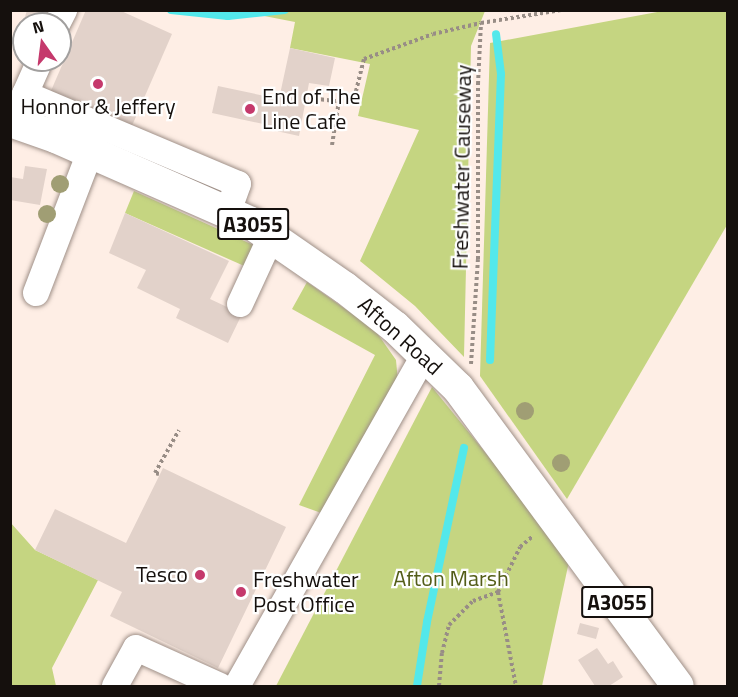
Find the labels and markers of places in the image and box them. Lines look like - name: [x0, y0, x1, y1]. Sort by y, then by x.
- marker: Honnor & Jeffery: [91, 77, 105, 91]
- place label: End of The Line Cafe: [262, 83, 361, 134]
- place label: Honnor & Jeffery: [20, 94, 176, 120]
- marker: End of The Line Cafe: [243, 102, 257, 116]
- place label: Tesco: [136, 562, 188, 588]
- place label: Freshwater Post Office: [253, 566, 359, 618]
- marker: Tesco: [193, 568, 207, 582]
- marker: Freshwater Post Office: [234, 585, 248, 599]

